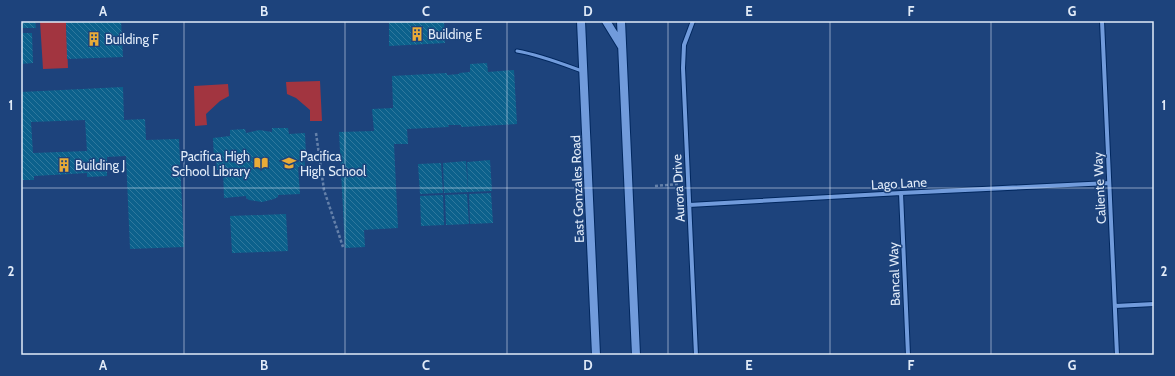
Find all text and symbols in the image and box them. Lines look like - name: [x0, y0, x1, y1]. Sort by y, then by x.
- text: A: [99, 3, 108, 19]
- text: B: [260, 3, 268, 19]
- text: C: [422, 3, 430, 19]
- text: D: [583, 3, 593, 19]
- text: E: [745, 3, 753, 19]
- text: F: [908, 3, 915, 19]
- text: G: [1068, 3, 1077, 19]
- building icon: Building E: [409, 26, 425, 42]
- place label: Building E: [428, 26, 482, 42]
- building icon: Building F: [86, 31, 102, 47]
- place label: Building F: [105, 31, 159, 47]
- text: 1: [9, 97, 13, 113]
- text: 1: [1162, 97, 1166, 113]
- street label: East Gonzales Road: [567, 135, 587, 243]
- place label: Pacifica High School Library: [172, 148, 250, 179]
- place label: Pacifica High School: [300, 148, 366, 179]
- street label: Caliente Way: [1089, 151, 1109, 224]
- street label: Aurora Drive: [668, 153, 688, 222]
- library icon: Pacifica High School Library: [253, 155, 269, 171]
- school or university icon: Pacifica High School: [281, 155, 297, 171]
- building icon: Building J: [56, 157, 72, 173]
- place label: Building J: [75, 157, 125, 173]
- street label: Lago Lane: [871, 174, 928, 192]
- street label: Bancal Way: [885, 241, 903, 306]
- text: 2: [8, 263, 15, 279]
- text: 2: [1161, 263, 1168, 279]
- text: A: [99, 357, 108, 373]
- text: B: [260, 357, 268, 373]
- text: C: [422, 357, 430, 373]
- text: D: [583, 357, 593, 373]
- text: E: [745, 357, 753, 373]
- text: F: [908, 357, 915, 373]
- text: G: [1068, 357, 1077, 373]

